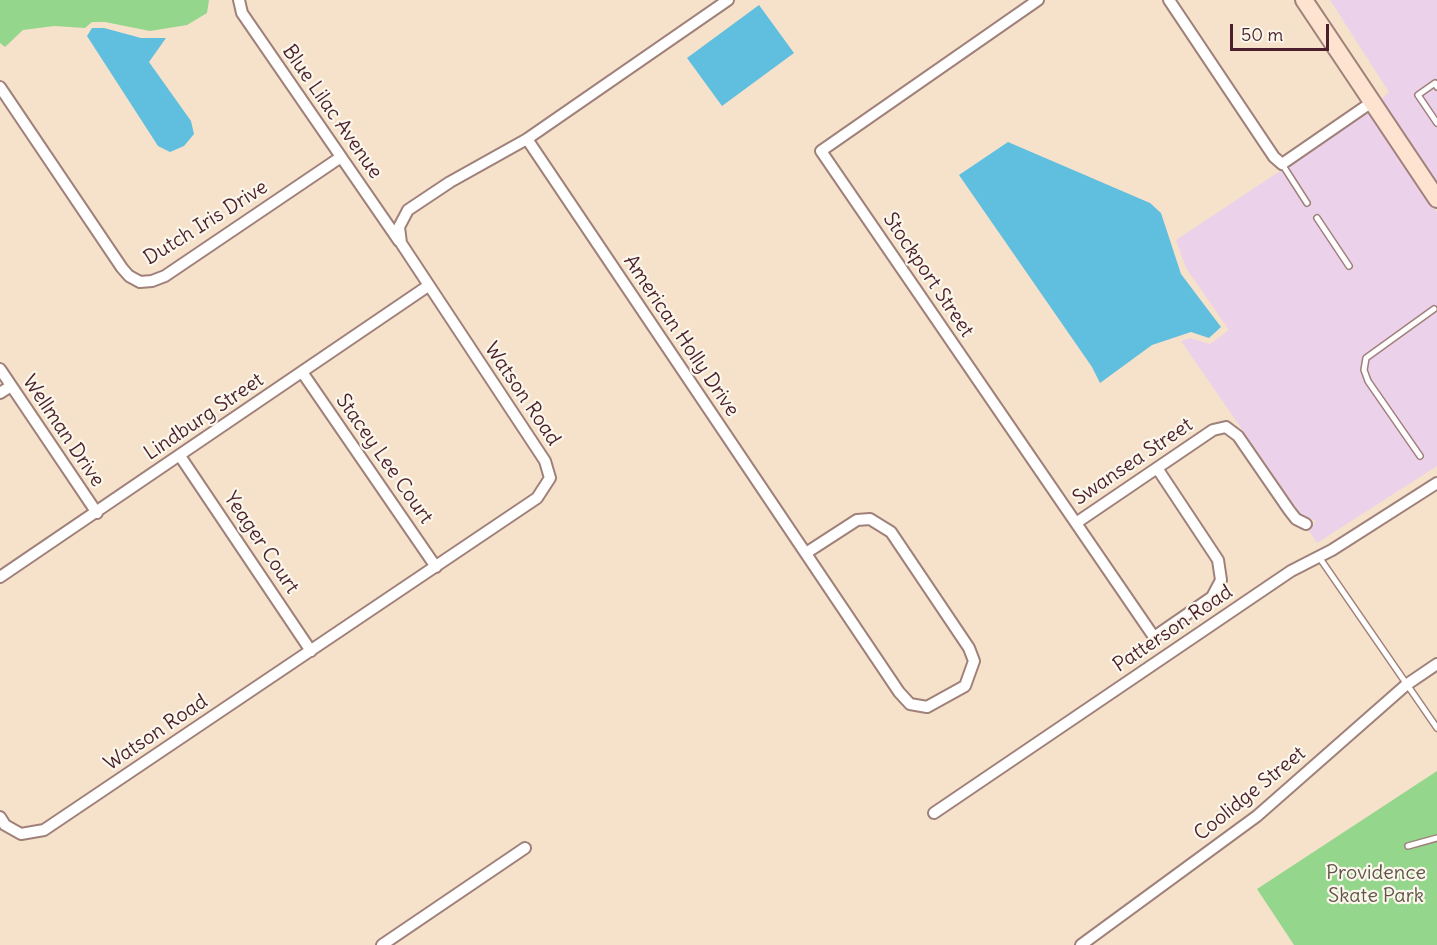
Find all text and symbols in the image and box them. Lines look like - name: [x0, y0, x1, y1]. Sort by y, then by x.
- scale bar: [1233, 12, 1332, 50]
- text: 50 m: [1241, 23, 1283, 46]
- street label: Blue Lilac Avenue: [277, 40, 387, 184]
- street label: Dutch Iris Drive: [140, 175, 272, 271]
- street label: Stockport Street: [878, 208, 978, 342]
- street label: American Holly Drive: [618, 251, 744, 421]
- street label: Watson Road: [479, 338, 565, 450]
- street label: Lindburg Street: [140, 368, 268, 466]
- street label: Wellman Drive: [17, 370, 109, 492]
- street label: Stacey Lee Court: [330, 389, 438, 529]
- street label: Swansea Street: [1069, 413, 1197, 511]
- street label: Yeager Court: [218, 488, 304, 598]
- street label: Patterson Road: [1109, 580, 1237, 678]
- street label: Watson Road: [100, 690, 212, 776]
- street label: Coolidge Street: [1190, 742, 1310, 846]
- park label: Providence Skate Park: [1326, 861, 1426, 908]

